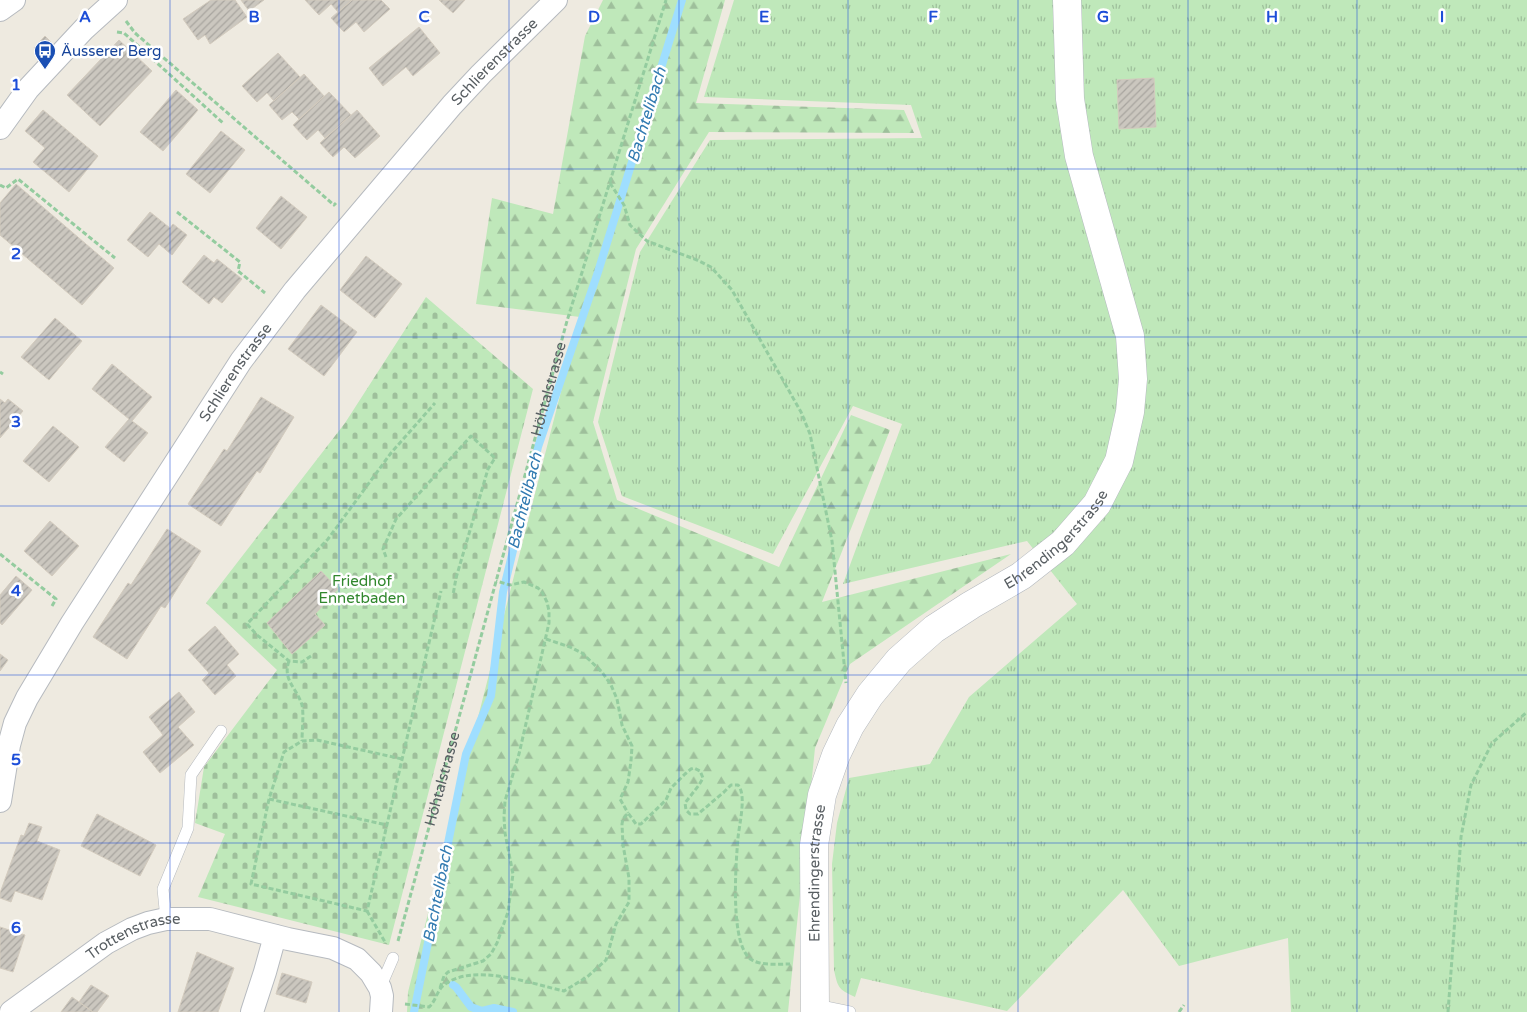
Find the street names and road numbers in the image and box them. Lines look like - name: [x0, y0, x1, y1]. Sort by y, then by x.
- street label: Schlierenstrasse: [447, 14, 541, 109]
- street label: Schlierenstrasse: [195, 320, 276, 425]
- street label: Höhtalstrasse: [527, 340, 570, 438]
- street label: Ehrendingerstrasse: [1001, 487, 1112, 593]
- street label: Höhtalstrasse: [421, 730, 464, 828]
- street label: Ehrendingerstrasse: [805, 803, 829, 942]
- street label: Trottenstrasse: [83, 910, 180, 963]

